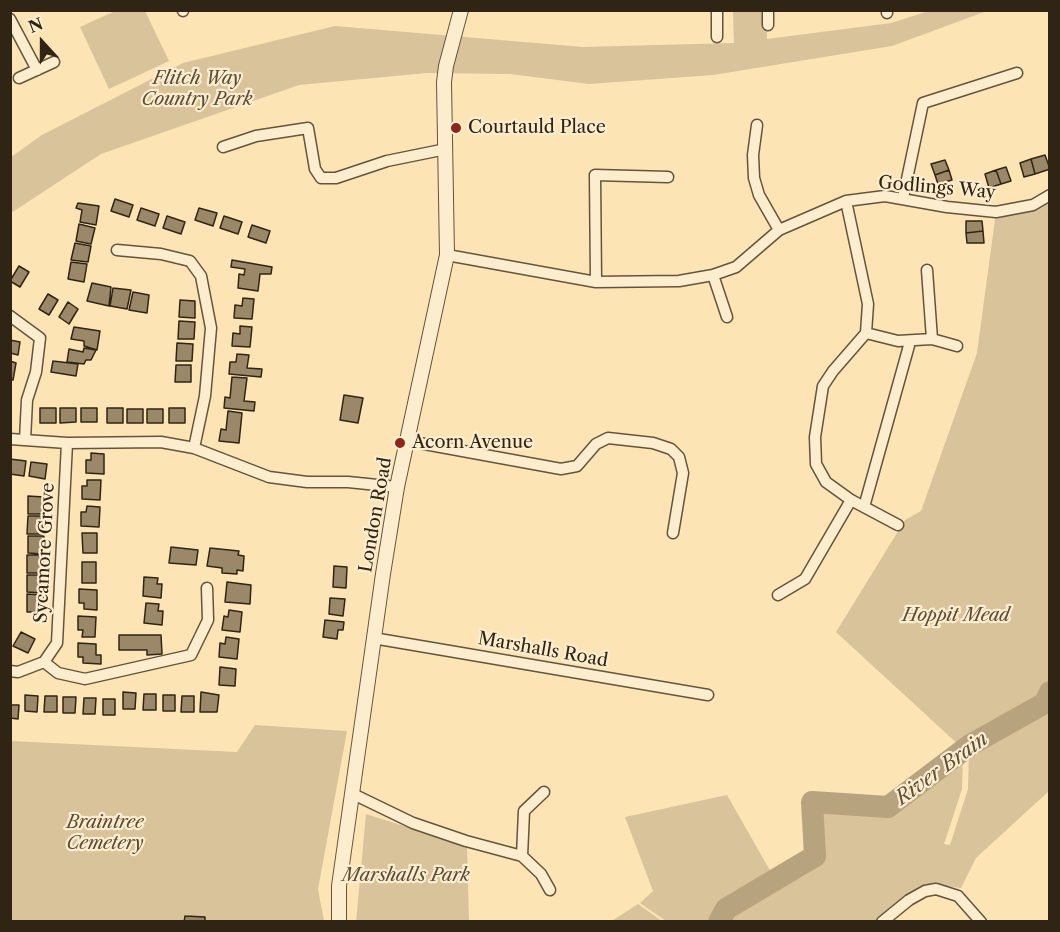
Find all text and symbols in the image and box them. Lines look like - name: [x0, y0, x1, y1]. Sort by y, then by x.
- north arrow: [12, 12, 72, 72]
- text: N: [25, 13, 46, 37]
- park label: Flitch Way Country Park: [141, 68, 253, 110]
- place label: Courtauld Place: [468, 117, 606, 139]
- marker: Courtauld Place: [449, 121, 463, 135]
- street label: Godlings Way: [877, 172, 997, 204]
- place label: Acorn Avenue: [412, 432, 533, 454]
- marker: Acorn Avenue: [393, 436, 407, 450]
- street label: London Road: [355, 456, 397, 574]
- street label: Sycamore Grove: [31, 482, 59, 624]
- park label: Hoppit Mead: [902, 605, 1010, 627]
- street label: Marshalls Road: [476, 628, 610, 672]
- water label: River Brain: [891, 727, 993, 811]
- park label: Braintree Cemetery: [66, 812, 144, 854]
- park label: Marshalls Park: [342, 865, 470, 887]

